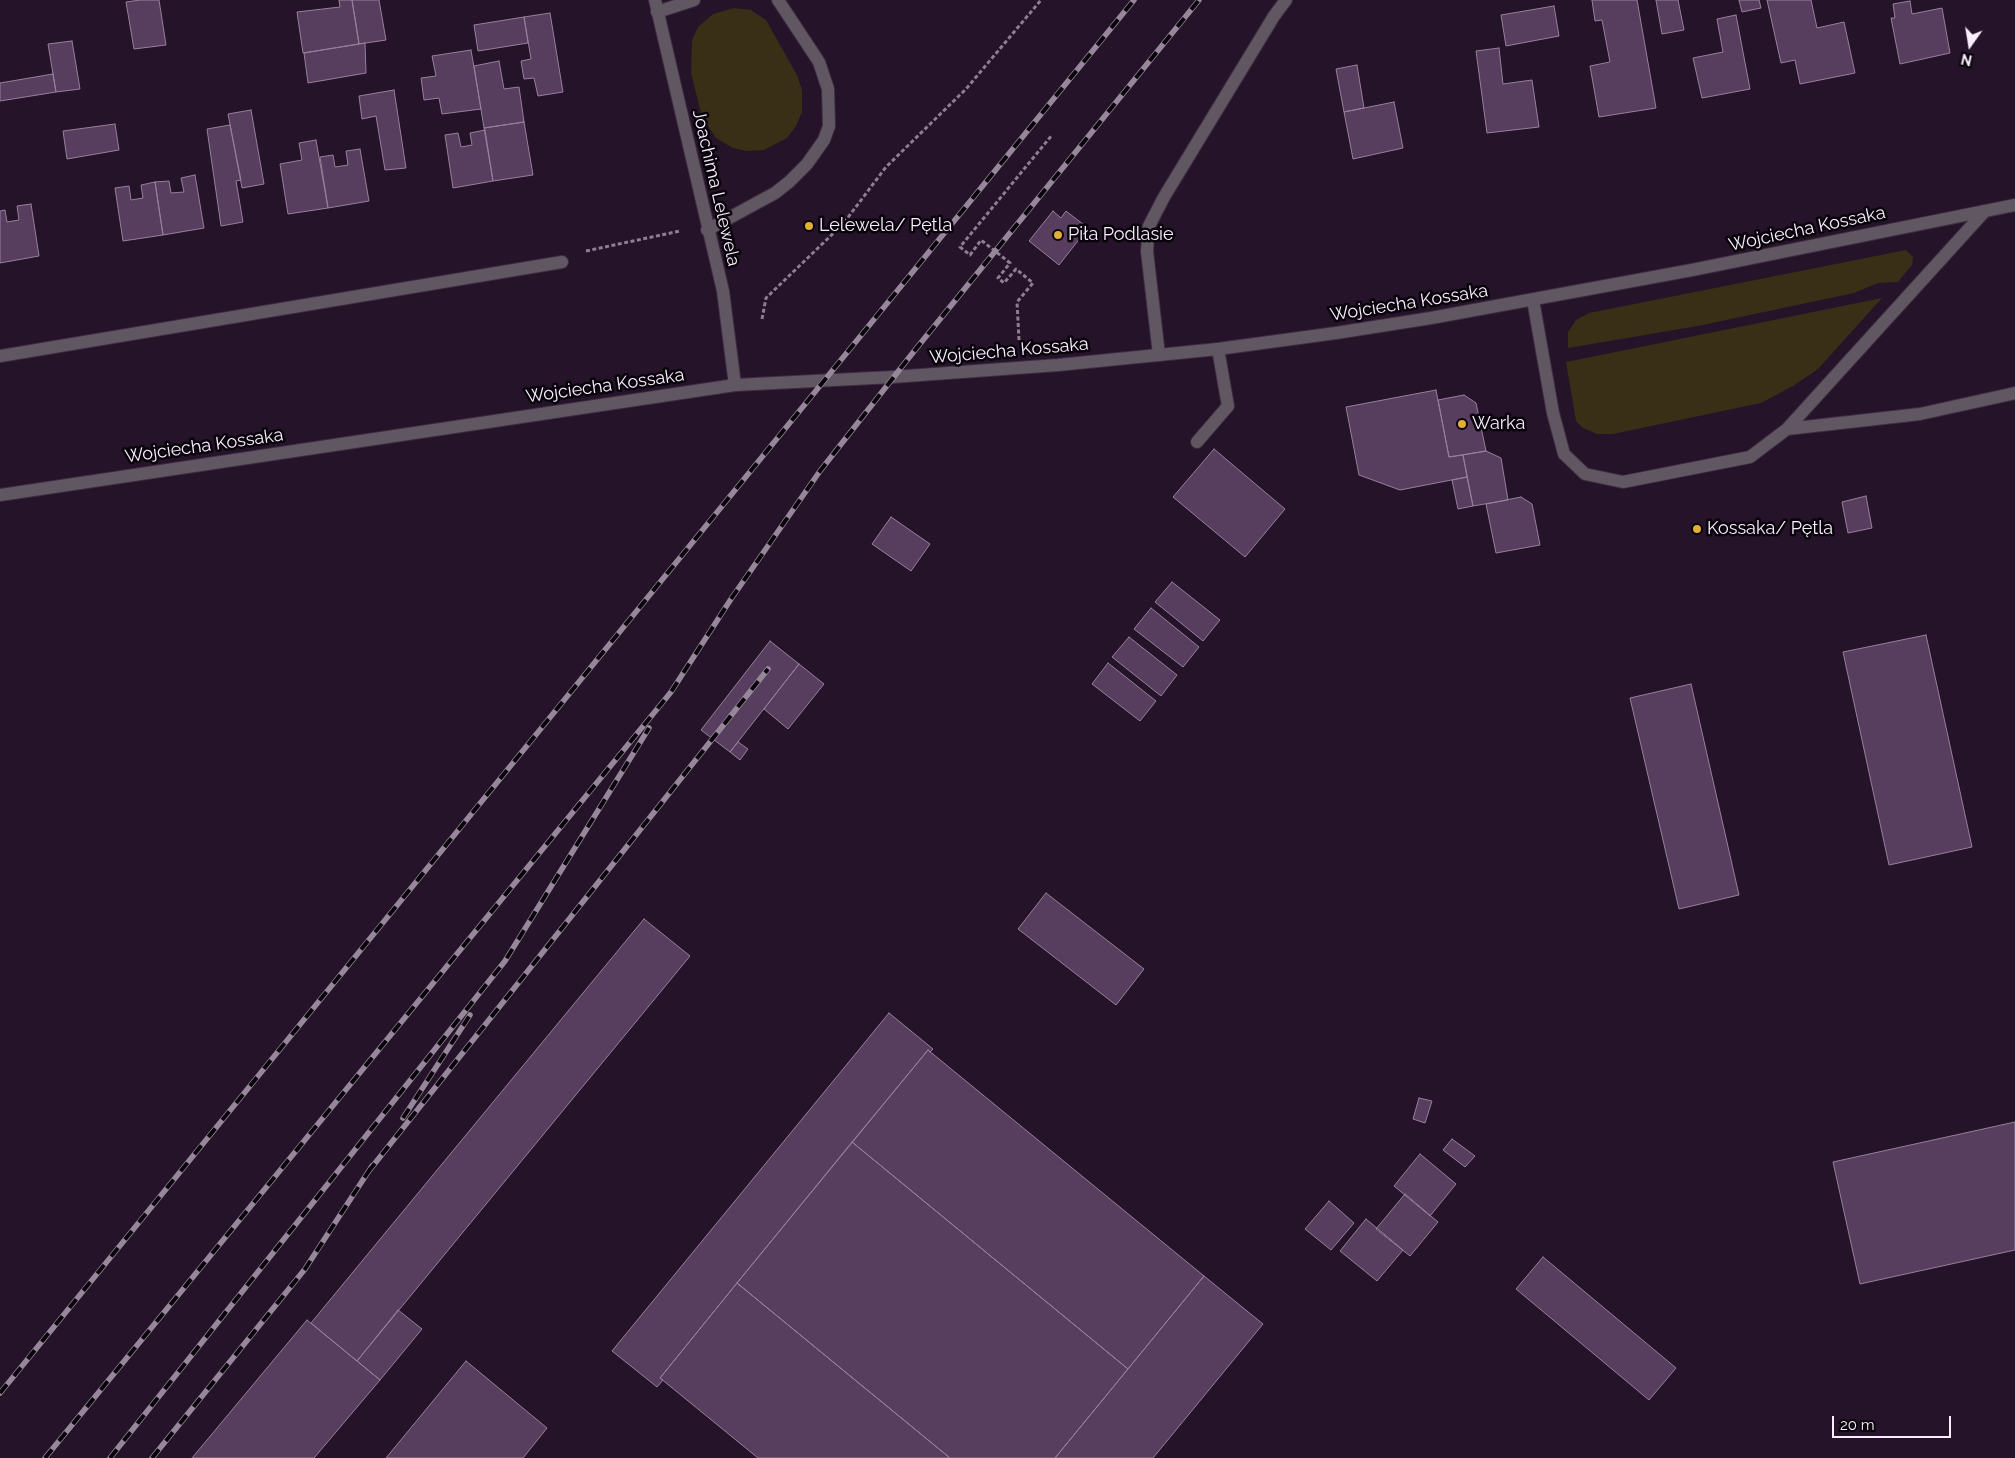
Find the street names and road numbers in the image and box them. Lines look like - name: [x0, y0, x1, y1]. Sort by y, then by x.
- street label: Joachima Lelewela: [687, 108, 745, 268]
- street label: Wojciecha Kossaka: [1727, 202, 1887, 256]
- street label: Wojciecha Kossaka: [1328, 280, 1490, 326]
- street label: Wojciecha Kossaka: [928, 333, 1090, 369]
- street label: Wojciecha Kossaka: [524, 364, 686, 408]
- street label: Wojciecha Kossaka: [123, 424, 285, 468]

